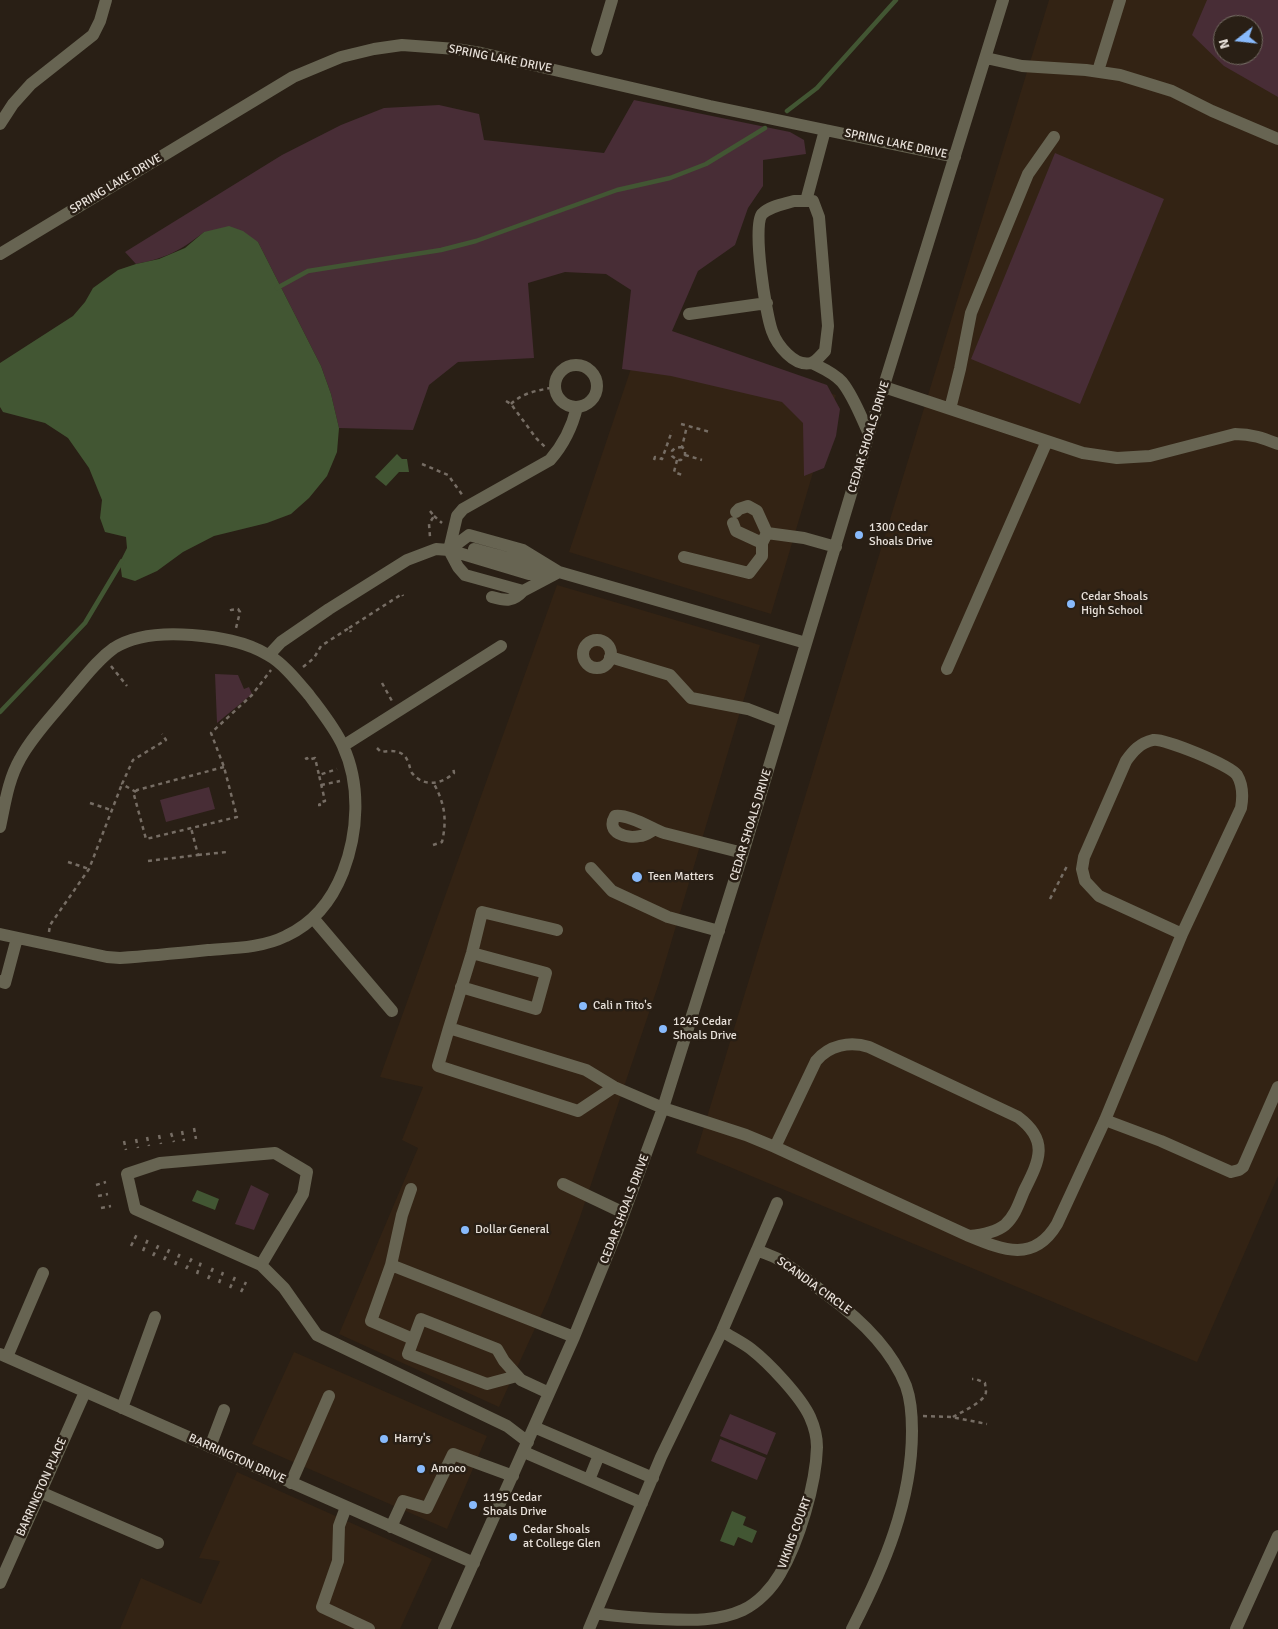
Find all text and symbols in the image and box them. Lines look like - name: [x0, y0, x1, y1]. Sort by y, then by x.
- north arrow: [1213, 15, 1263, 65]
- text: N: [1215, 37, 1234, 51]
- street label: SPRING LAKE DRIVE: [447, 42, 553, 76]
- street label: SPRING LAKE DRIVE: [843, 126, 949, 162]
- street label: SPRING LAKE DRIVE: [67, 151, 165, 217]
- street label: CEDAR SHOALS DRIVE: [845, 379, 893, 495]
- place label: 1300 Cedar Shoals Drive: [869, 521, 933, 549]
- marker: 1300 Cedar Shoals Drive: [853, 529, 865, 541]
- place label: Cedar Shoals High School: [1081, 590, 1148, 618]
- marker: Cedar Shoals High School: [1065, 598, 1077, 610]
- street label: CEDAR SHOALS DRIVE: [727, 767, 775, 883]
- marker: Teen Matters: [630, 870, 644, 884]
- place label: Teen Matters: [648, 870, 714, 884]
- place label: Cali n Tito's: [593, 999, 652, 1013]
- marker: Cali n Tito's: [577, 1000, 589, 1012]
- place label: 1245 Cedar Shoals Drive: [673, 1015, 737, 1043]
- marker: 1245 Cedar Shoals Drive: [657, 1023, 669, 1035]
- street label: CEDAR SHOALS DRIVE: [597, 1152, 653, 1266]
- place label: Dollar General: [475, 1223, 549, 1237]
- marker: Dollar General: [459, 1224, 471, 1236]
- street label: SCANDIA CIRCLE: [774, 1254, 854, 1318]
- street label: BARRINGTON DRIVE: [186, 1431, 288, 1487]
- place label: Harry's: [394, 1432, 431, 1446]
- marker: Harry's: [378, 1433, 390, 1445]
- street label: BARRINGTON PLACE: [14, 1435, 70, 1539]
- place label: Amoco: [431, 1462, 466, 1476]
- marker: Amoco: [415, 1463, 427, 1475]
- place label: 1195 Cedar Shoals Drive: [483, 1491, 547, 1519]
- street label: VIKING COURT: [775, 1495, 815, 1571]
- marker: 1195 Cedar Shoals Drive: [467, 1499, 479, 1511]
- place label: Cedar Shoals at College Glen: [523, 1523, 601, 1551]
- marker: Cedar Shoals at College Glen: [507, 1531, 519, 1543]

